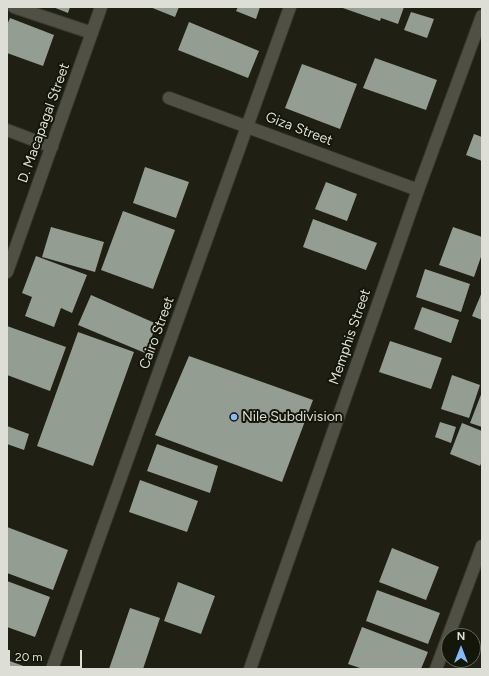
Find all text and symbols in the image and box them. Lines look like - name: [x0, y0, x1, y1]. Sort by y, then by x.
- street label: D. Macapagal Street: [15, 61, 73, 185]
- street label: Giza Street: [263, 109, 335, 149]
- street label: Memphis Street: [326, 287, 374, 387]
- street label: Cairo Street: [136, 294, 178, 372]
- place label: Nile Subdivision: [242, 409, 343, 425]
- marker: Nile Subdivision: [229, 412, 239, 422]
- north arrow: [441, 628, 481, 668]
- text: N: [457, 630, 465, 643]
- scale bar: [10, 642, 84, 668]
- text: 20 m: [15, 650, 43, 664]

